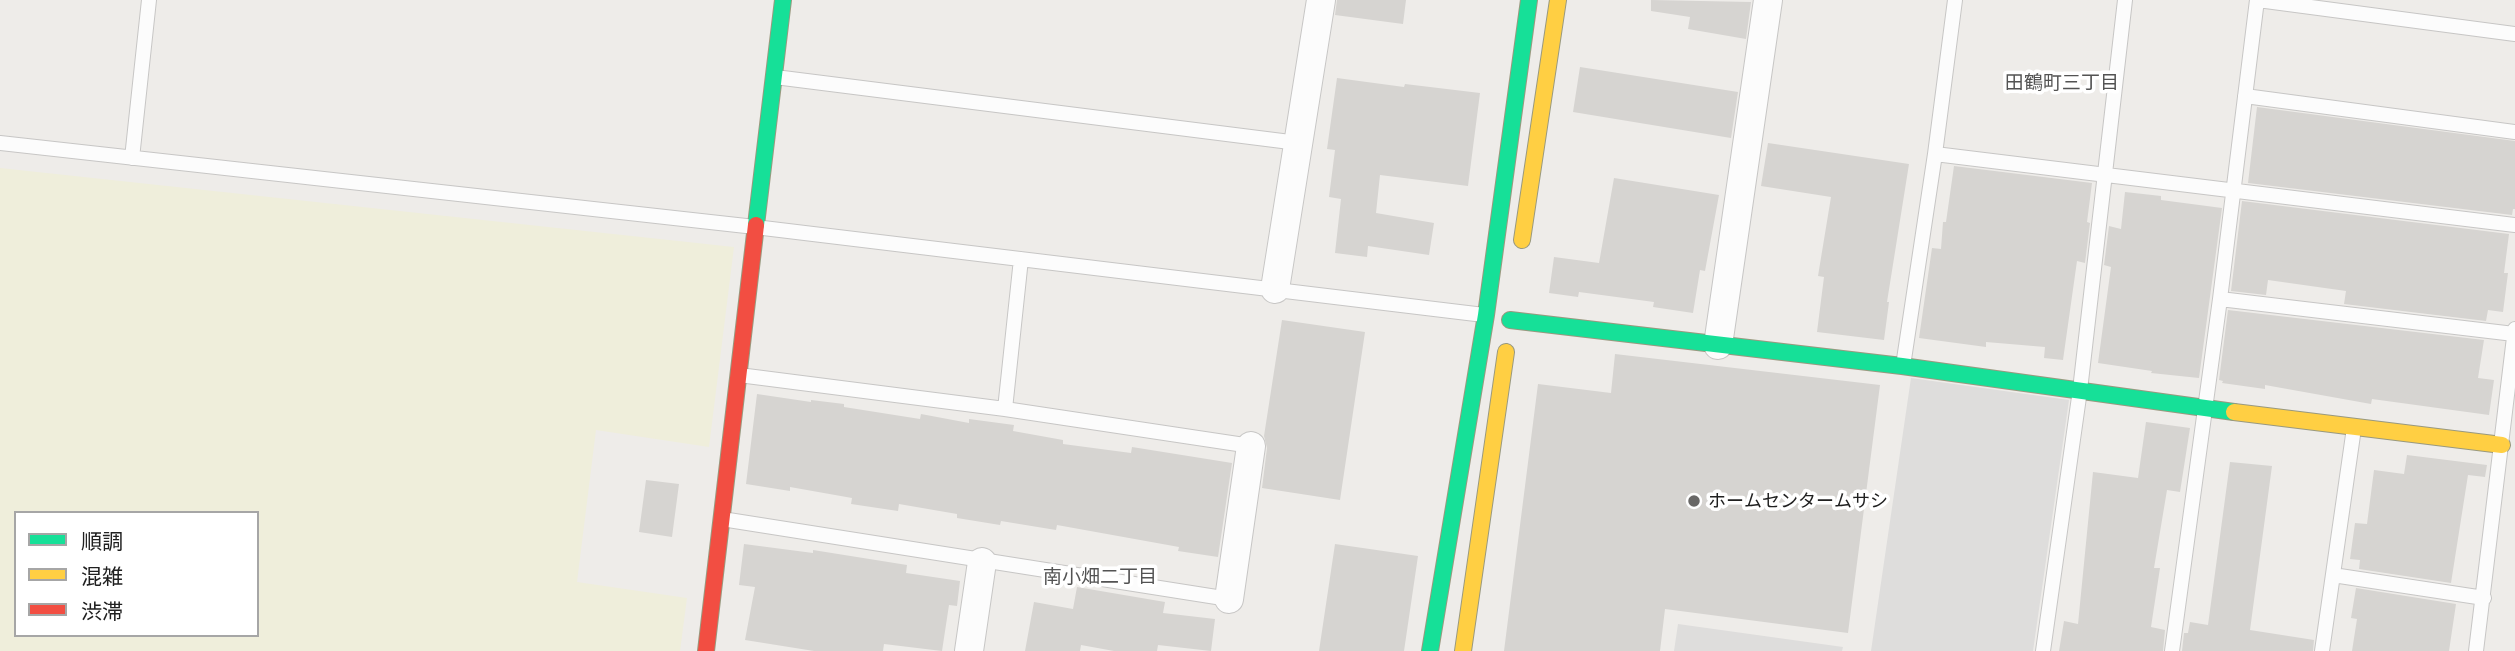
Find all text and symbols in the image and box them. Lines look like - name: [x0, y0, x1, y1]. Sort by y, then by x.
- district label: 田鶴町三丁目: [2005, 72, 2119, 94]
- place label: ホームセンタームサシ: [1708, 490, 1888, 512]
- marker: ホームセンタームサシ: [1686, 493, 1702, 509]
- legend: [14, 511, 259, 637]
- text: 順調: [81, 528, 123, 553]
- text: 混雑: [81, 563, 123, 588]
- district label: 南小畑二丁目: [1043, 566, 1157, 588]
- text: 渋滞: [81, 598, 123, 623]

